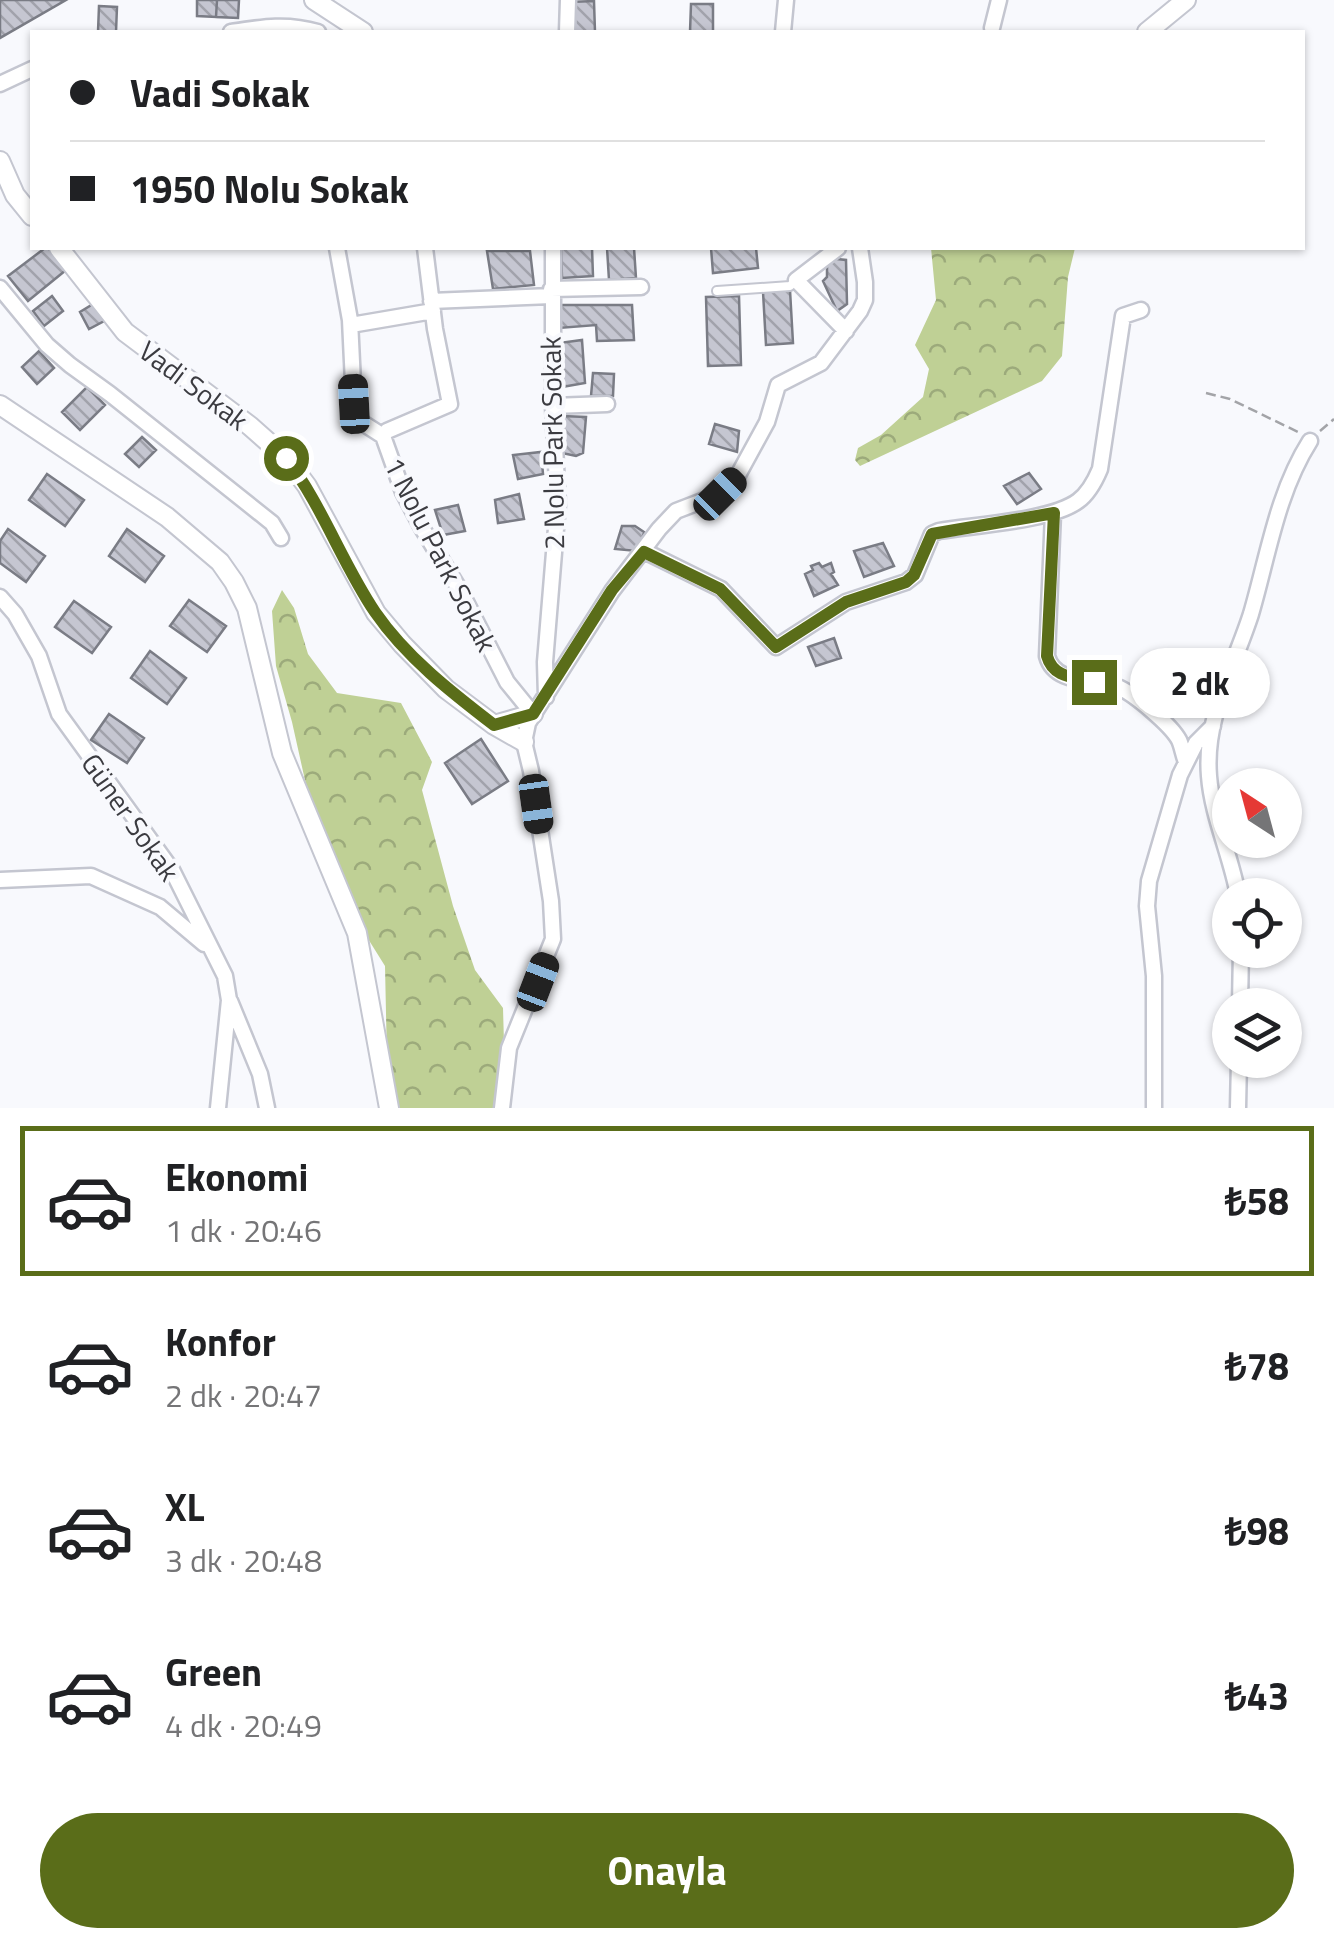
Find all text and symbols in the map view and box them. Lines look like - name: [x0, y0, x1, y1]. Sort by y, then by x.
- text: Vadi Sokak: [130, 64, 310, 122]
- text: 1950 Nolu Sokak: [130, 160, 409, 218]
- street label: Vadi Sokak: [130, 329, 258, 441]
- street label: 2 Nolu Park Sokak: [529, 336, 575, 550]
- car: [337, 373, 371, 435]
- route start: [264, 436, 309, 481]
- street label: 1 Nolu Park Sokak: [373, 449, 509, 659]
- car: [688, 462, 752, 526]
- callout: 2 dk: [1129, 647, 1269, 717]
- text: 2 dk: [1170, 659, 1230, 707]
- route end: [1072, 660, 1117, 705]
- street label: Güner Sokak: [71, 744, 191, 890]
- north arrow: [1212, 768, 1302, 858]
- map controls: [1212, 768, 1302, 1078]
- car: [517, 772, 555, 836]
- button: locate: [1212, 878, 1302, 968]
- car: [513, 949, 563, 1015]
- button: layers: [1212, 988, 1302, 1078]
- text: Ekonomi: [165, 1148, 308, 1206]
- icon: car: [45, 1156, 135, 1246]
- text: ₺58: [1225, 1172, 1289, 1230]
- text: 1 dk · 20:46: [165, 1206, 322, 1254]
- text: Konfor: [165, 1313, 276, 1371]
- icon: car: [45, 1321, 135, 1411]
- text: ₺78: [1225, 1337, 1289, 1395]
- text: 2 dk · 20:47: [165, 1371, 322, 1419]
- text: XL: [165, 1478, 205, 1536]
- icon: car: [45, 1486, 135, 1576]
- text: ₺98: [1225, 1502, 1289, 1560]
- text: 3 dk · 20:48: [165, 1536, 322, 1584]
- text: Green: [165, 1643, 262, 1701]
- icon: car: [45, 1651, 135, 1741]
- text: ₺43: [1225, 1667, 1289, 1725]
- text: 4 dk · 20:49: [165, 1701, 322, 1749]
- button: Onayla: [40, 1813, 1294, 1928]

